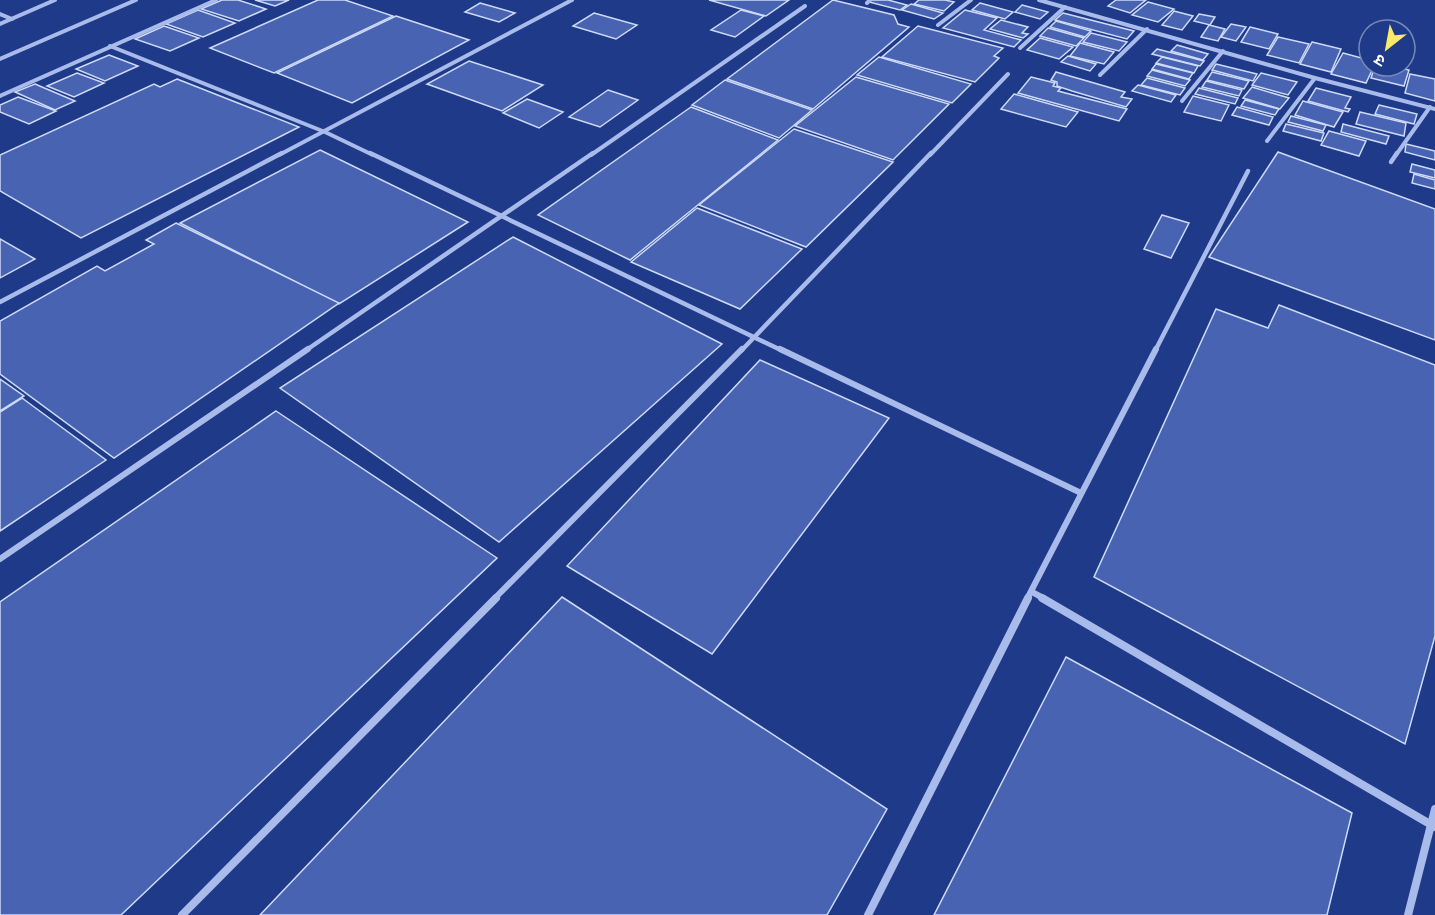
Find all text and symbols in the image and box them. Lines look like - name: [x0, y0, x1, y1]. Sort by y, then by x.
- north arrow: [1357, 18, 1417, 78]
- text: उ: [1369, 48, 1389, 74]

